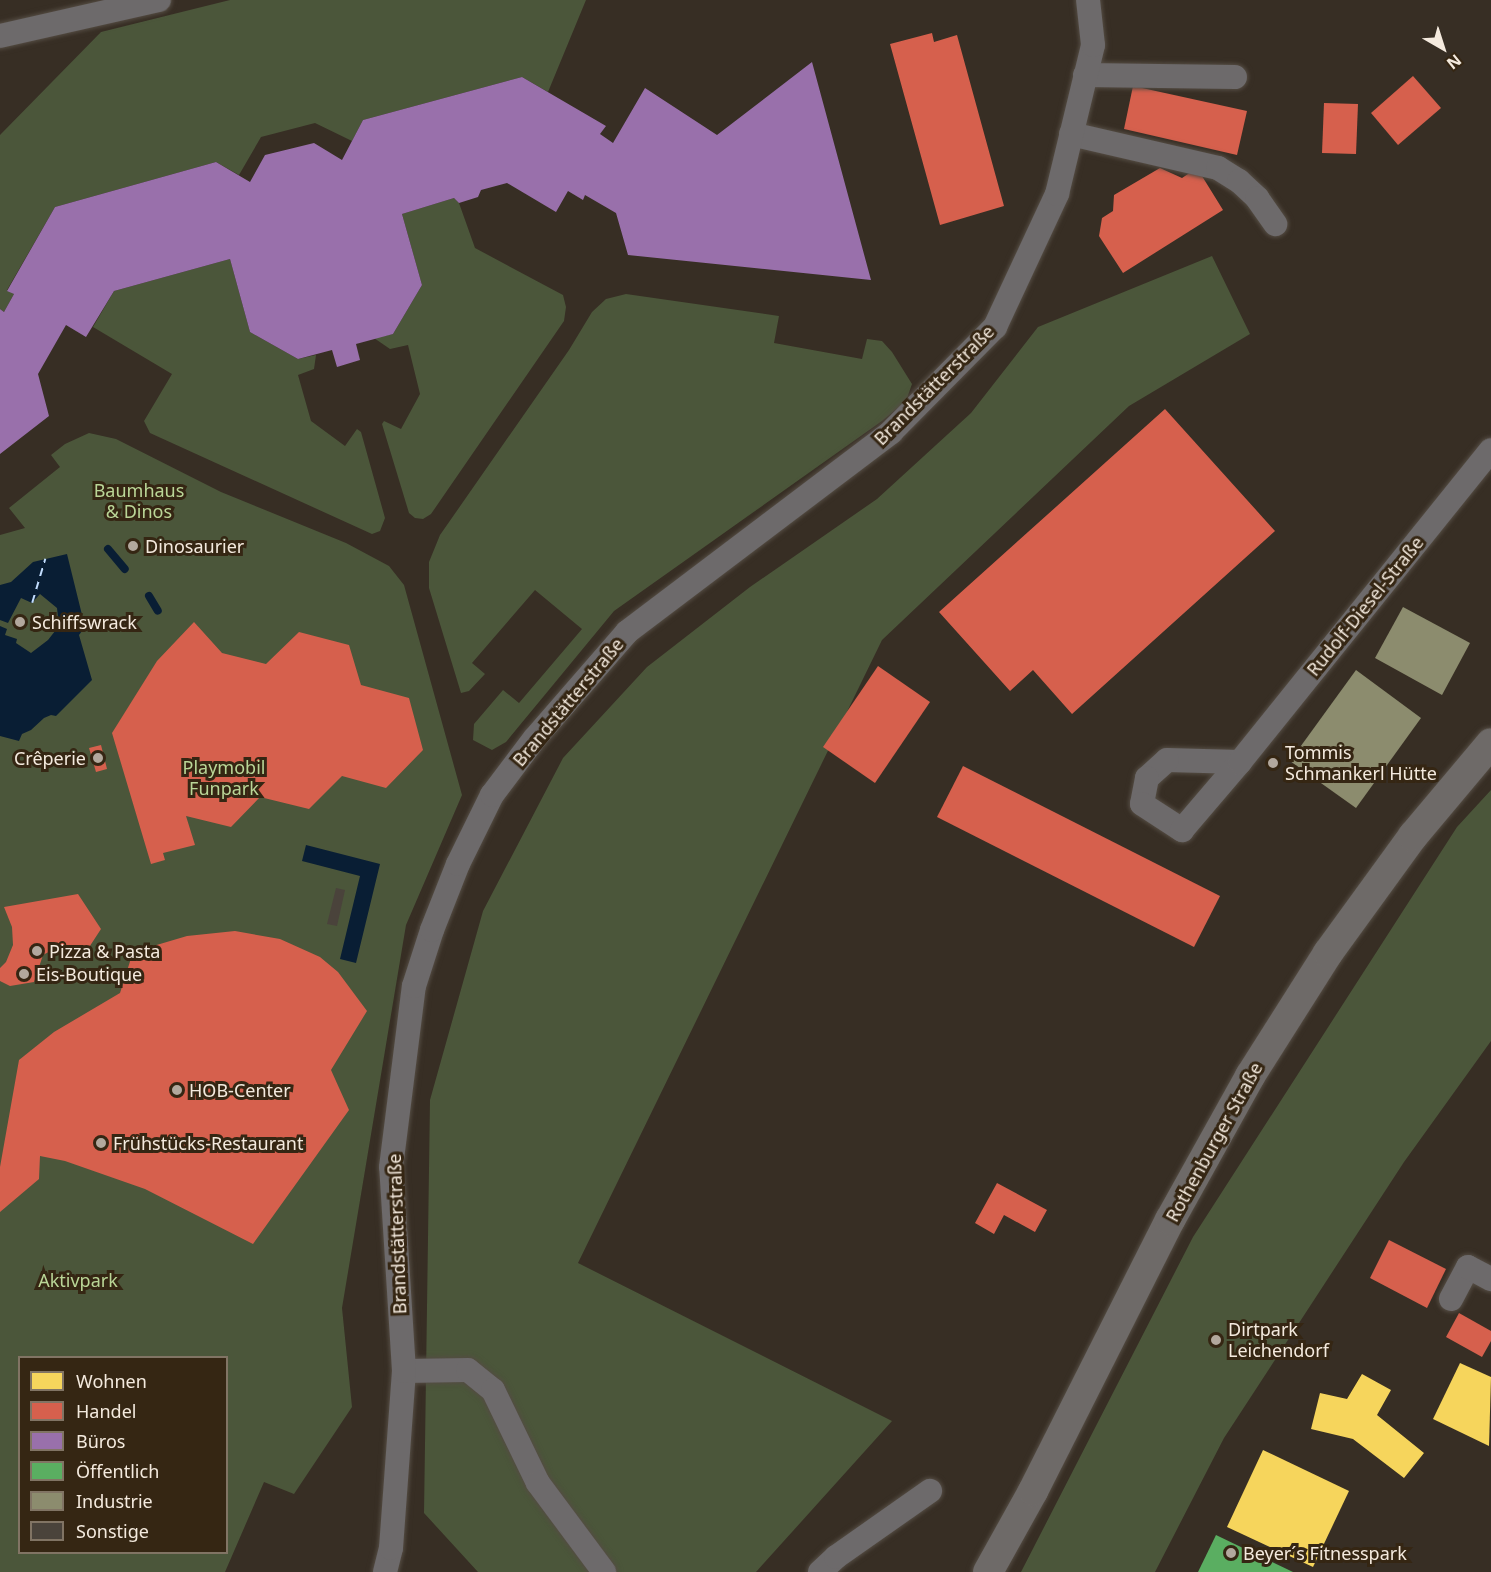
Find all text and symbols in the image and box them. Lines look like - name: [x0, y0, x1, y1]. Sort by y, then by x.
- north arrow: [1413, 18, 1473, 78]
- text: N: [1442, 49, 1466, 75]
- street label: Brandstätterstraße: [870, 321, 998, 449]
- park label: Baumhaus & Dinos: [94, 480, 184, 522]
- street label: Rudolf-Diesel-Straße: [1302, 532, 1428, 680]
- place label: Dinosaurier: [145, 535, 244, 557]
- marker: Dinosaurier: [126, 539, 140, 553]
- place label: Schiffswrack: [32, 611, 137, 633]
- marker: Schiffswrack: [13, 615, 27, 629]
- street label: Brandstätterstraße: [508, 634, 628, 770]
- place label: Tommis Schmankerl Hütte: [1285, 742, 1437, 784]
- place label: Crêperie: [14, 747, 86, 769]
- marker: Crêperie: [91, 751, 105, 765]
- marker: Tommis Schmankerl Hütte: [1266, 756, 1280, 770]
- park label: Playmobil Funpark: [183, 757, 265, 800]
- place label: Pizza & Pasta: [49, 940, 160, 962]
- marker: Pizza & Pasta: [30, 944, 44, 958]
- place label: Eis-Boutique: [36, 963, 142, 985]
- marker: Eis-Boutique: [17, 967, 31, 981]
- street label: Rothenburger Straße: [1161, 1059, 1267, 1225]
- place label: HOB-Center: [189, 1079, 291, 1101]
- marker: HOB-Center: [170, 1083, 184, 1097]
- place label: Frühstücks-Restaurant: [113, 1132, 303, 1154]
- marker: Frühstücks-Restaurant: [94, 1136, 108, 1150]
- street label: Brandstätterstraße: [383, 1153, 411, 1315]
- park label: Aktivpark: [38, 1269, 118, 1291]
- place label: Dirtpark Leichendorf: [1228, 1319, 1329, 1362]
- marker: Dirtpark Leichendorf: [1209, 1333, 1223, 1347]
- legend: [18, 1356, 228, 1554]
- text: Wohnen: [76, 1369, 147, 1393]
- text: Handel: [76, 1399, 136, 1423]
- text: Büros: [76, 1429, 125, 1453]
- text: Öffentlich: [76, 1459, 159, 1483]
- text: Industrie: [76, 1489, 153, 1513]
- text: Sonstige: [76, 1519, 149, 1543]
- place label: Beyer´s Fitnesspark: [1243, 1542, 1407, 1564]
- marker: Beyer´s Fitnesspark: [1224, 1546, 1238, 1560]

